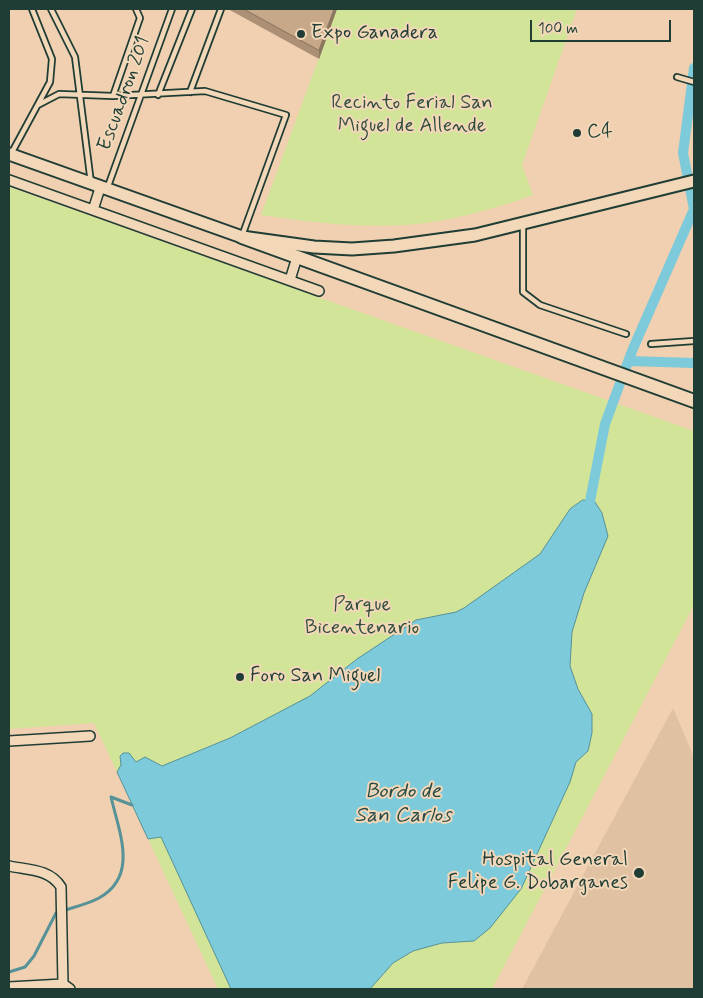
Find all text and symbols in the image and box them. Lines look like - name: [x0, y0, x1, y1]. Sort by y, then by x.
- scale bar: [533, 10, 674, 42]
- text: 100 m: [538, 19, 578, 39]
- place label: Expo Ganadera: [311, 22, 438, 46]
- marker: Expo Ganadera: [295, 28, 307, 40]
- street label: Escuadron 201: [93, 34, 157, 154]
- park label: Recinto Ferial San Miguel de Allende: [331, 92, 493, 139]
- place label: C4: [587, 121, 613, 145]
- marker: C4: [571, 127, 583, 139]
- park label: Parque Bicentenario: [305, 594, 419, 641]
- place label: Foro San Miguel: [250, 665, 380, 689]
- marker: Foro San Miguel: [234, 671, 246, 683]
- water label: Bordo de San Carlos: [355, 780, 451, 830]
- place label: Hospital General Felipe G. Dobarganes: [448, 849, 628, 896]
- marker: Hospital General Felipe G. Dobarganes: [632, 866, 646, 880]

